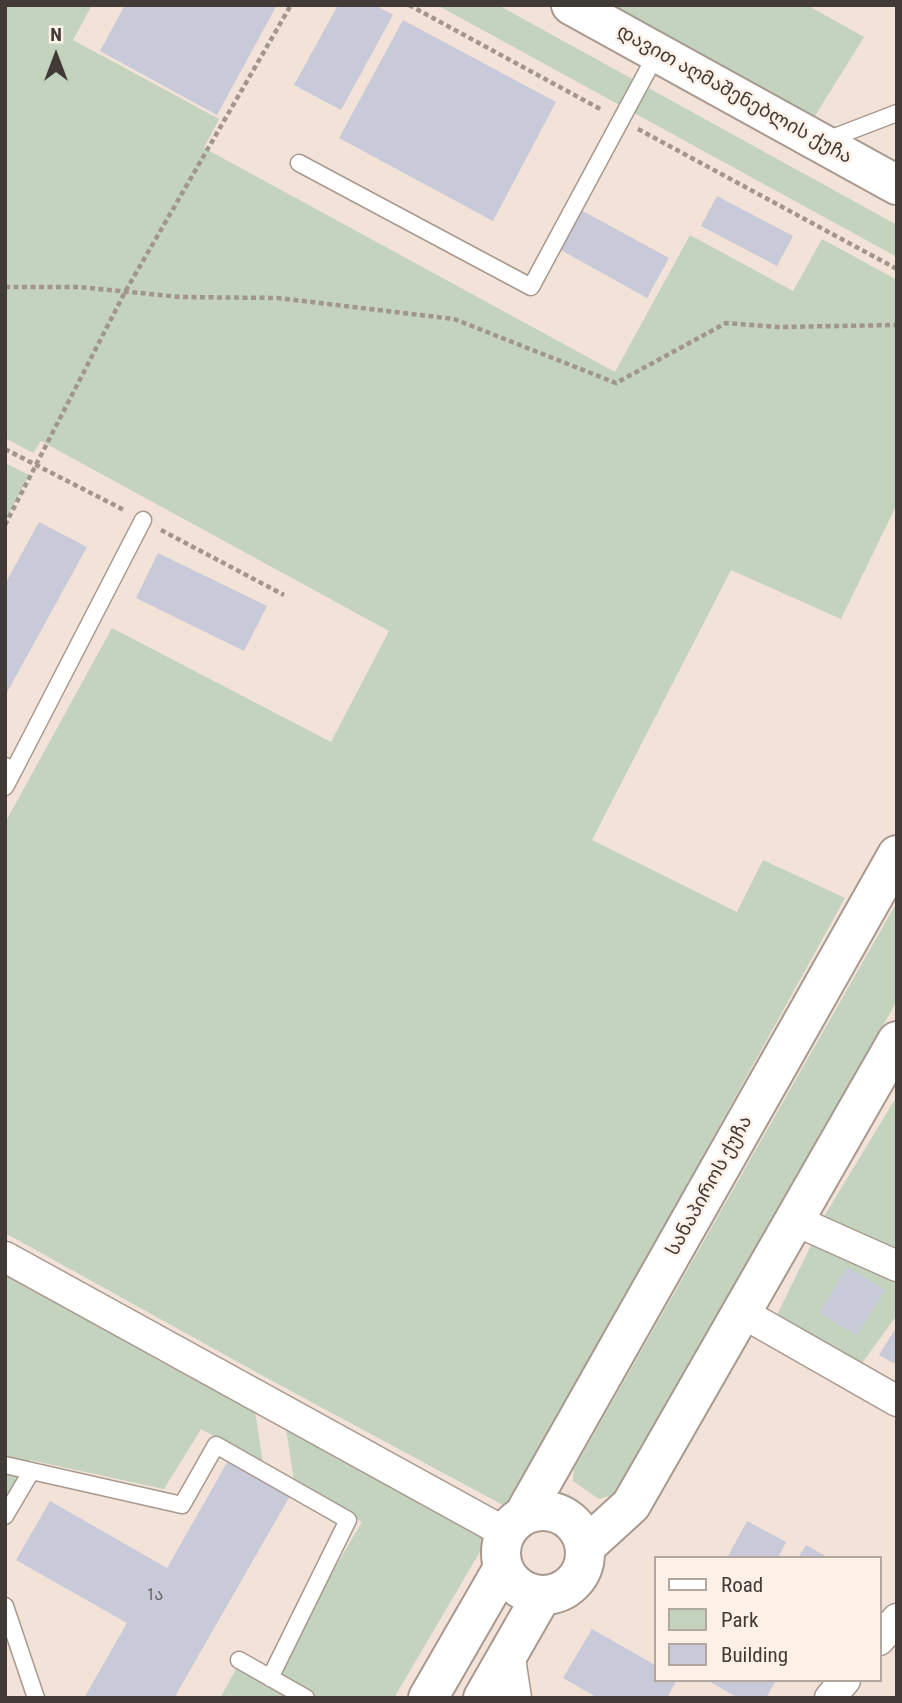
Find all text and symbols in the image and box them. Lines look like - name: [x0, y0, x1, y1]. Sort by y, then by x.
- north arrow: [21, 21, 91, 91]
- street label: დავით აღმაშენებლის ქუჩა: [612, 21, 856, 169]
- text: N: [50, 23, 62, 46]
- street label: სანაპიროს ქუჩა: [662, 1112, 758, 1260]
- legend: [654, 1556, 881, 1682]
- text: Road: [721, 1573, 763, 1597]
- house number: 1ა: [147, 1586, 163, 1606]
- text: Park: [721, 1608, 758, 1632]
- text: Building: [721, 1643, 788, 1667]

